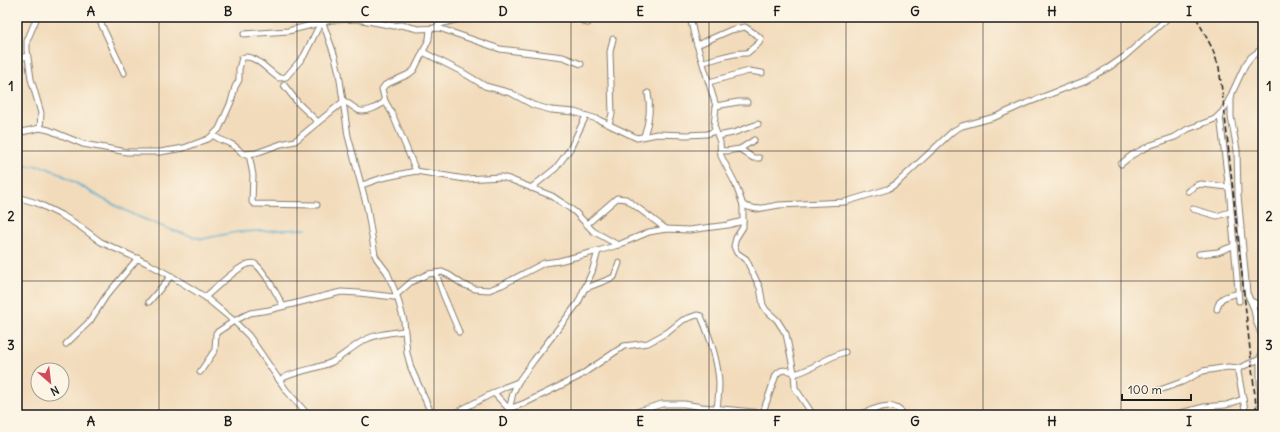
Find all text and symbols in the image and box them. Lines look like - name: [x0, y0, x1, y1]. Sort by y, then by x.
- text: A: [87, 3, 96, 20]
- text: B: [224, 3, 233, 20]
- text: C: [361, 3, 370, 20]
- text: D: [498, 3, 508, 20]
- text: E: [636, 3, 644, 20]
- text: F: [773, 3, 781, 20]
- text: G: [910, 3, 920, 20]
- text: H: [1047, 3, 1057, 20]
- text: I: [1186, 3, 1192, 20]
- text: 1: [8, 78, 14, 95]
- text: 1: [1266, 78, 1272, 95]
- text: 2: [7, 208, 15, 225]
- text: 2: [1265, 208, 1273, 225]
- text: 3: [7, 337, 15, 354]
- text: 3: [1265, 337, 1273, 354]
- north arrow: [30, 362, 70, 402]
- scale bar: [1122, 376, 1191, 402]
- text: 100 m: [1128, 382, 1162, 397]
- text: N: [48, 383, 61, 399]
- text: A: [87, 413, 96, 430]
- text: B: [224, 413, 233, 430]
- text: C: [361, 413, 370, 430]
- text: D: [498, 413, 508, 430]
- text: E: [636, 413, 644, 430]
- text: F: [773, 413, 781, 430]
- text: G: [910, 413, 920, 430]
- text: H: [1047, 413, 1057, 430]
- text: I: [1186, 413, 1192, 430]

